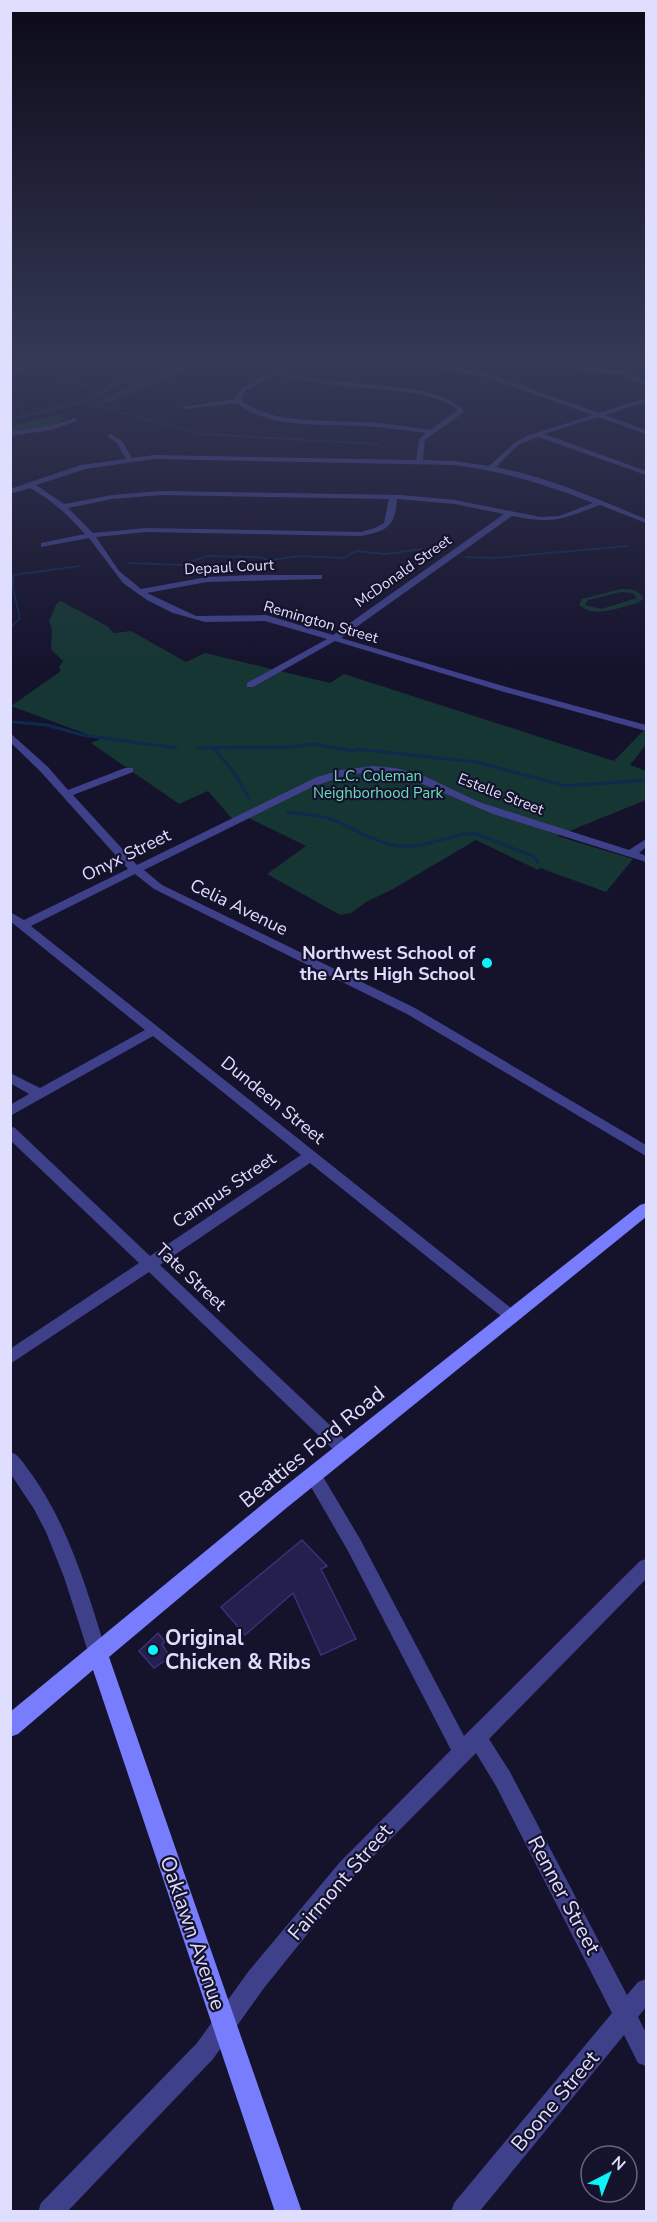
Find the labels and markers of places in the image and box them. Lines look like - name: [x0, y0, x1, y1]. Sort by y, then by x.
- place label: Northwest School of the Arts High School: [300, 941, 475, 986]
- marker: Northwest School of the Arts High School: [480, 956, 494, 970]
- place label: Original Chicken & Ribs: [165, 1624, 311, 1676]
- marker: Original Chicken & Ribs: [146, 1643, 160, 1657]

